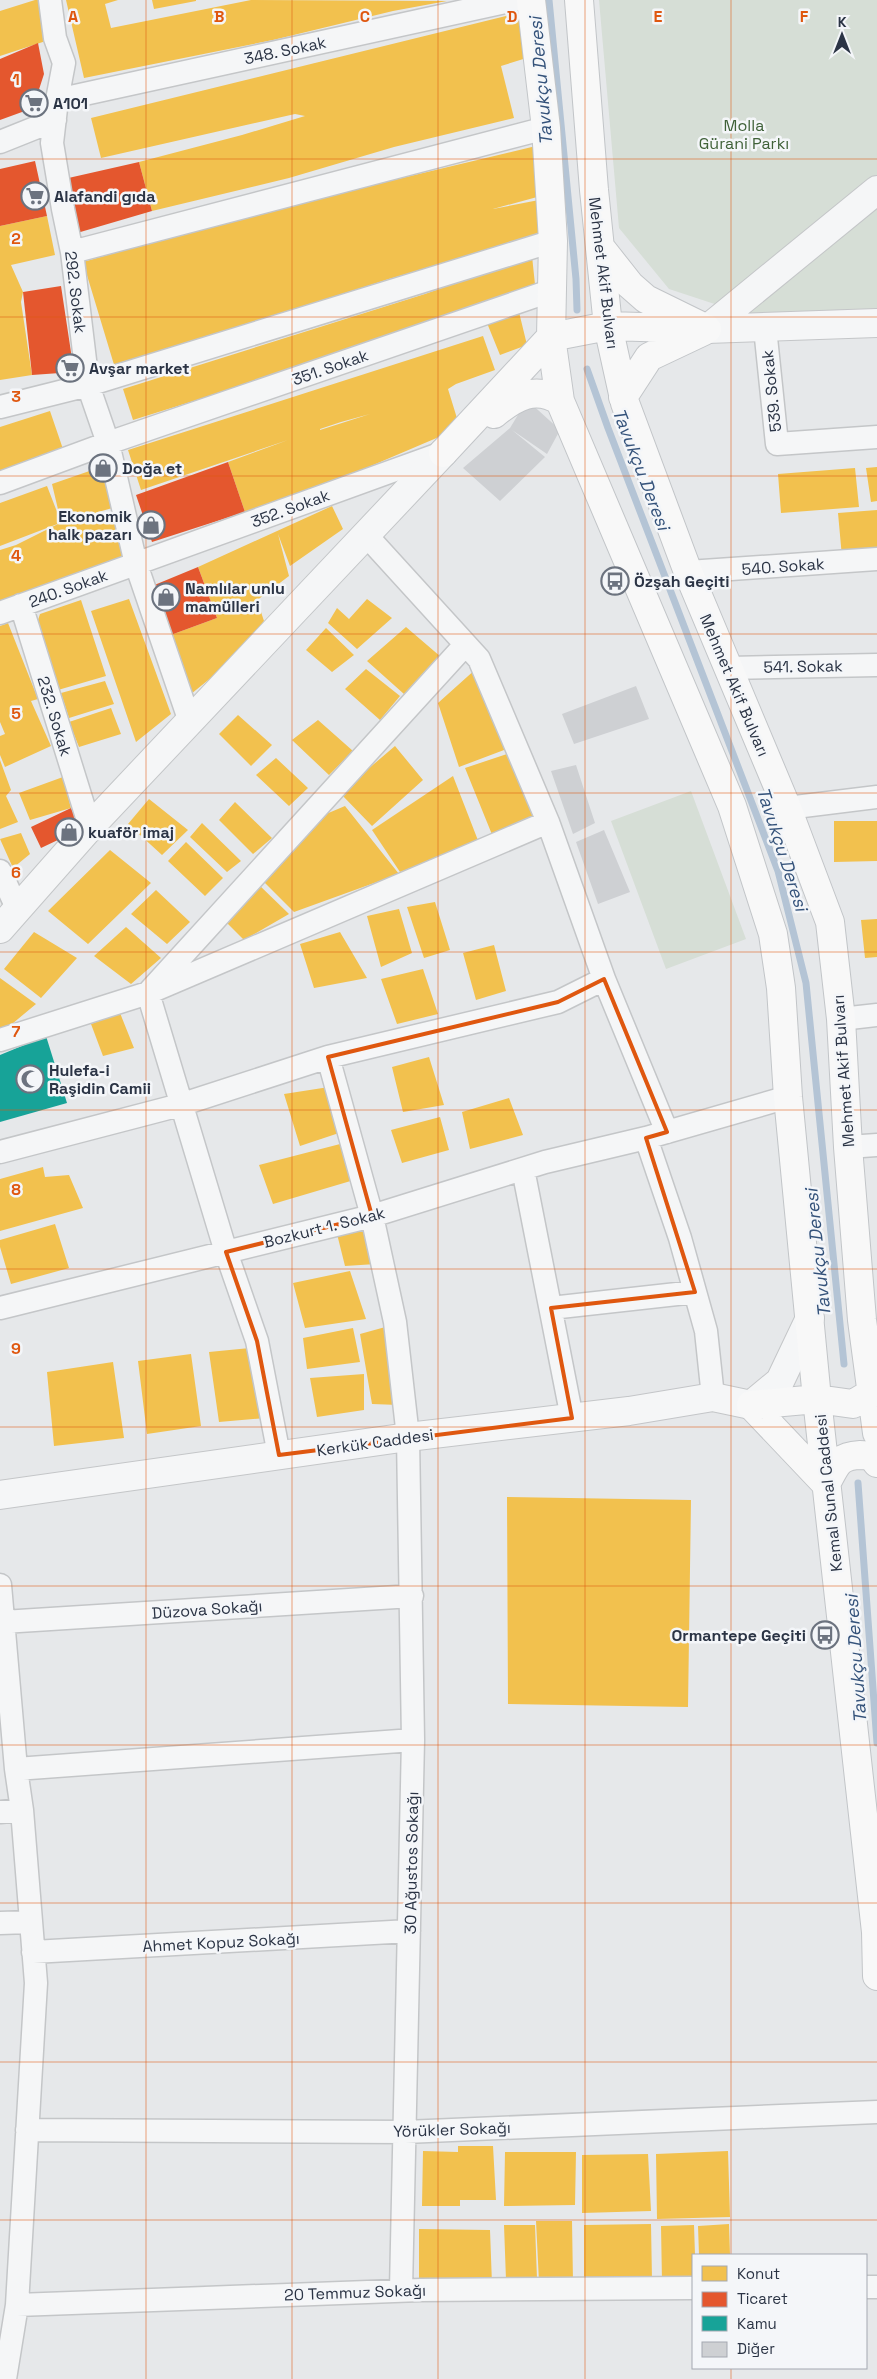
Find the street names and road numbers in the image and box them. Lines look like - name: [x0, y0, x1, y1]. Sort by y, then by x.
- street label: 348. Sokak: [242, 31, 328, 69]
- street label: Mehmet Akif Bulvarı: [584, 196, 623, 350]
- street label: 292. Sokak: [60, 250, 91, 335]
- street label: 351. Sokak: [289, 345, 371, 390]
- street label: 539. Sokak: [757, 348, 786, 433]
- street label: 352. Sokak: [248, 484, 333, 532]
- street label: 540. Sokak: [741, 553, 826, 580]
- street label: 240. Sokak: [26, 564, 111, 612]
- street label: Mehmet Akif Bulvarı: [695, 611, 774, 760]
- street label: 541. Sokak: [763, 655, 843, 678]
- street label: 232. Sokak: [32, 674, 77, 759]
- street label: Mehmet Akif Bulvarı: [828, 994, 859, 1148]
- street label: Bozkurt 1. Sokak: [261, 1202, 388, 1253]
- street label: Kemal Sunal Caddesi: [810, 1413, 847, 1573]
- street label: Kerkük Caddesi: [315, 1424, 435, 1461]
- street label: Düzova Sokağı: [151, 1595, 263, 1624]
- street label: 30 Ağustos Sokağı: [400, 1791, 423, 1935]
- street label: Ahmet Kopuz Sokağı: [142, 1928, 300, 1957]
- street label: Yörükler Sokağı: [393, 2117, 511, 2142]
- street label: 20 Temmuz Sokağı: [284, 2280, 426, 2305]

